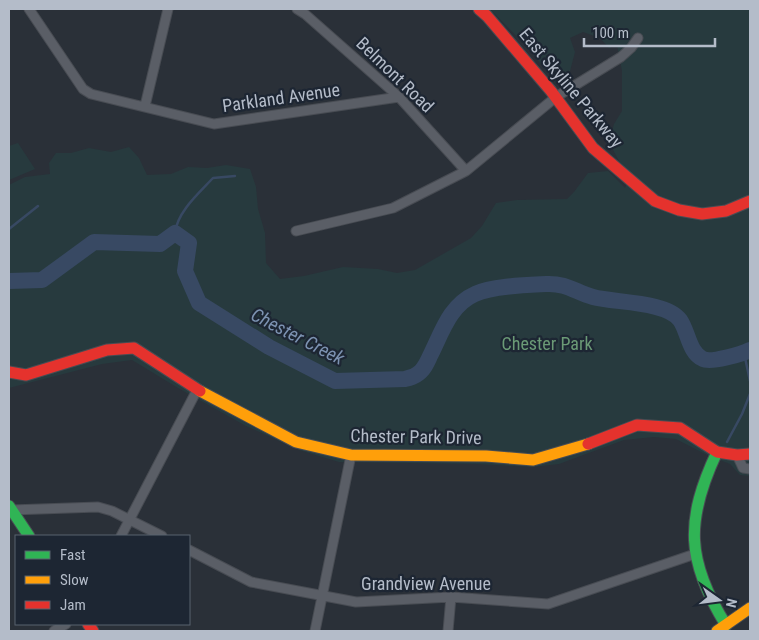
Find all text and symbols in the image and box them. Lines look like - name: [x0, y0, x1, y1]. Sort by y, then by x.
- scale bar: [584, 15, 715, 47]
- street label: East Skyline Parkway: [515, 24, 628, 152]
- text: 100 m: [592, 24, 629, 42]
- street label: Belmont Road: [352, 33, 438, 117]
- street label: Parkland Avenue: [221, 79, 341, 116]
- water label: Chester Creek: [247, 303, 349, 370]
- park label: Chester Park: [501, 333, 593, 354]
- street label: Chester Park Drive: [350, 425, 482, 448]
- legend: [15, 535, 190, 625]
- text: Fast: [60, 546, 85, 564]
- text: Slow: [60, 571, 89, 589]
- street label: Grandview Avenue: [361, 573, 491, 594]
- north arrow: [694, 575, 744, 625]
- text: Jam: [60, 596, 86, 614]
- text: N: [723, 597, 740, 609]

